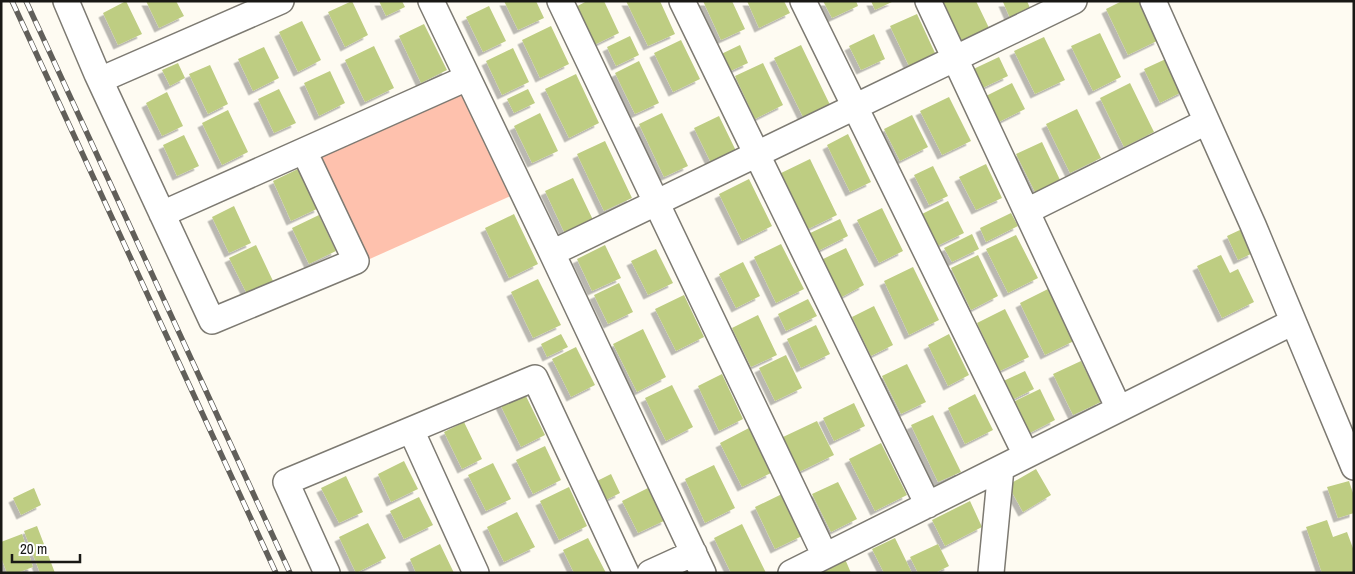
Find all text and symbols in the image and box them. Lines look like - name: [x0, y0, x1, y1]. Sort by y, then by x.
- scale bar: [12, 532, 80, 564]
- text: 20 m: [20, 538, 47, 559]

